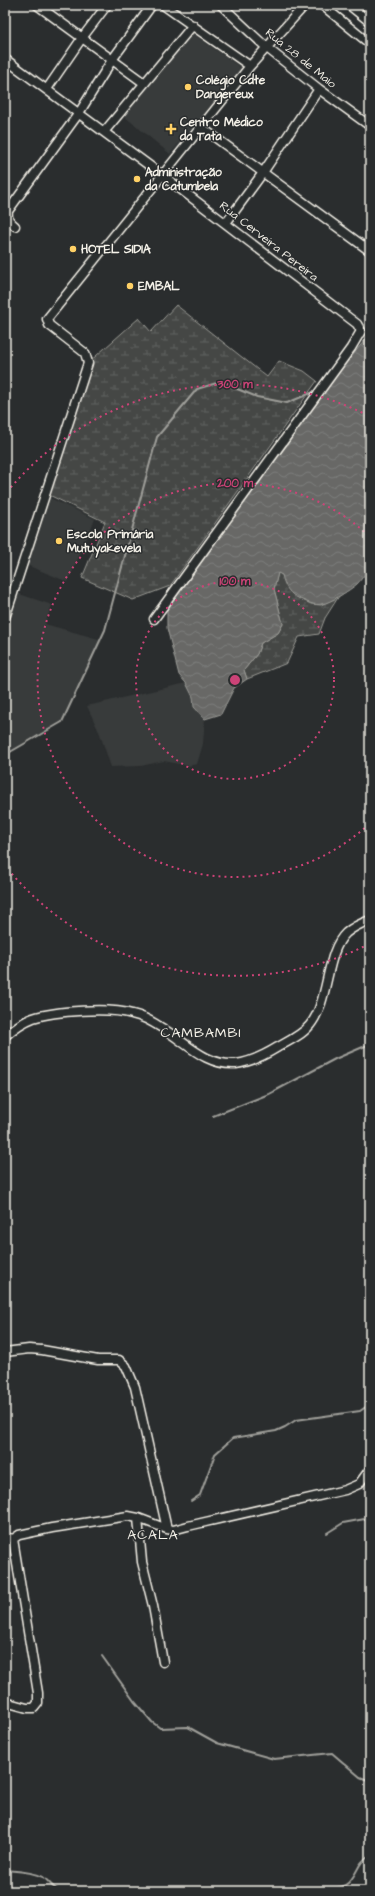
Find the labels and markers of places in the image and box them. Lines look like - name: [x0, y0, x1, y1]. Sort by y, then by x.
- place label: Colégio Cdte Dangereux: [196, 72, 266, 105]
- marker: Colégio Cdte Dangereux: [183, 82, 193, 92]
- place label: Centro Médico da Tata: [179, 114, 263, 145]
- marker: Centro Médico da Tata: [165, 123, 177, 135]
- place label: Administração da Catumbela: [144, 164, 222, 195]
- marker: Administração da Catumbela: [132, 174, 142, 184]
- place label: HOTEL SIDIA: [81, 241, 151, 258]
- marker: HOTEL SIDIA: [68, 244, 78, 254]
- place label: EMBAL: [138, 278, 180, 295]
- marker: EMBAL: [125, 281, 135, 291]
- place label: Escola Primária Mutuyakevela: [67, 526, 154, 558]
- marker: Escola Primária Mutuyakevela: [54, 536, 64, 546]
- centre of rings: [228, 673, 242, 687]

